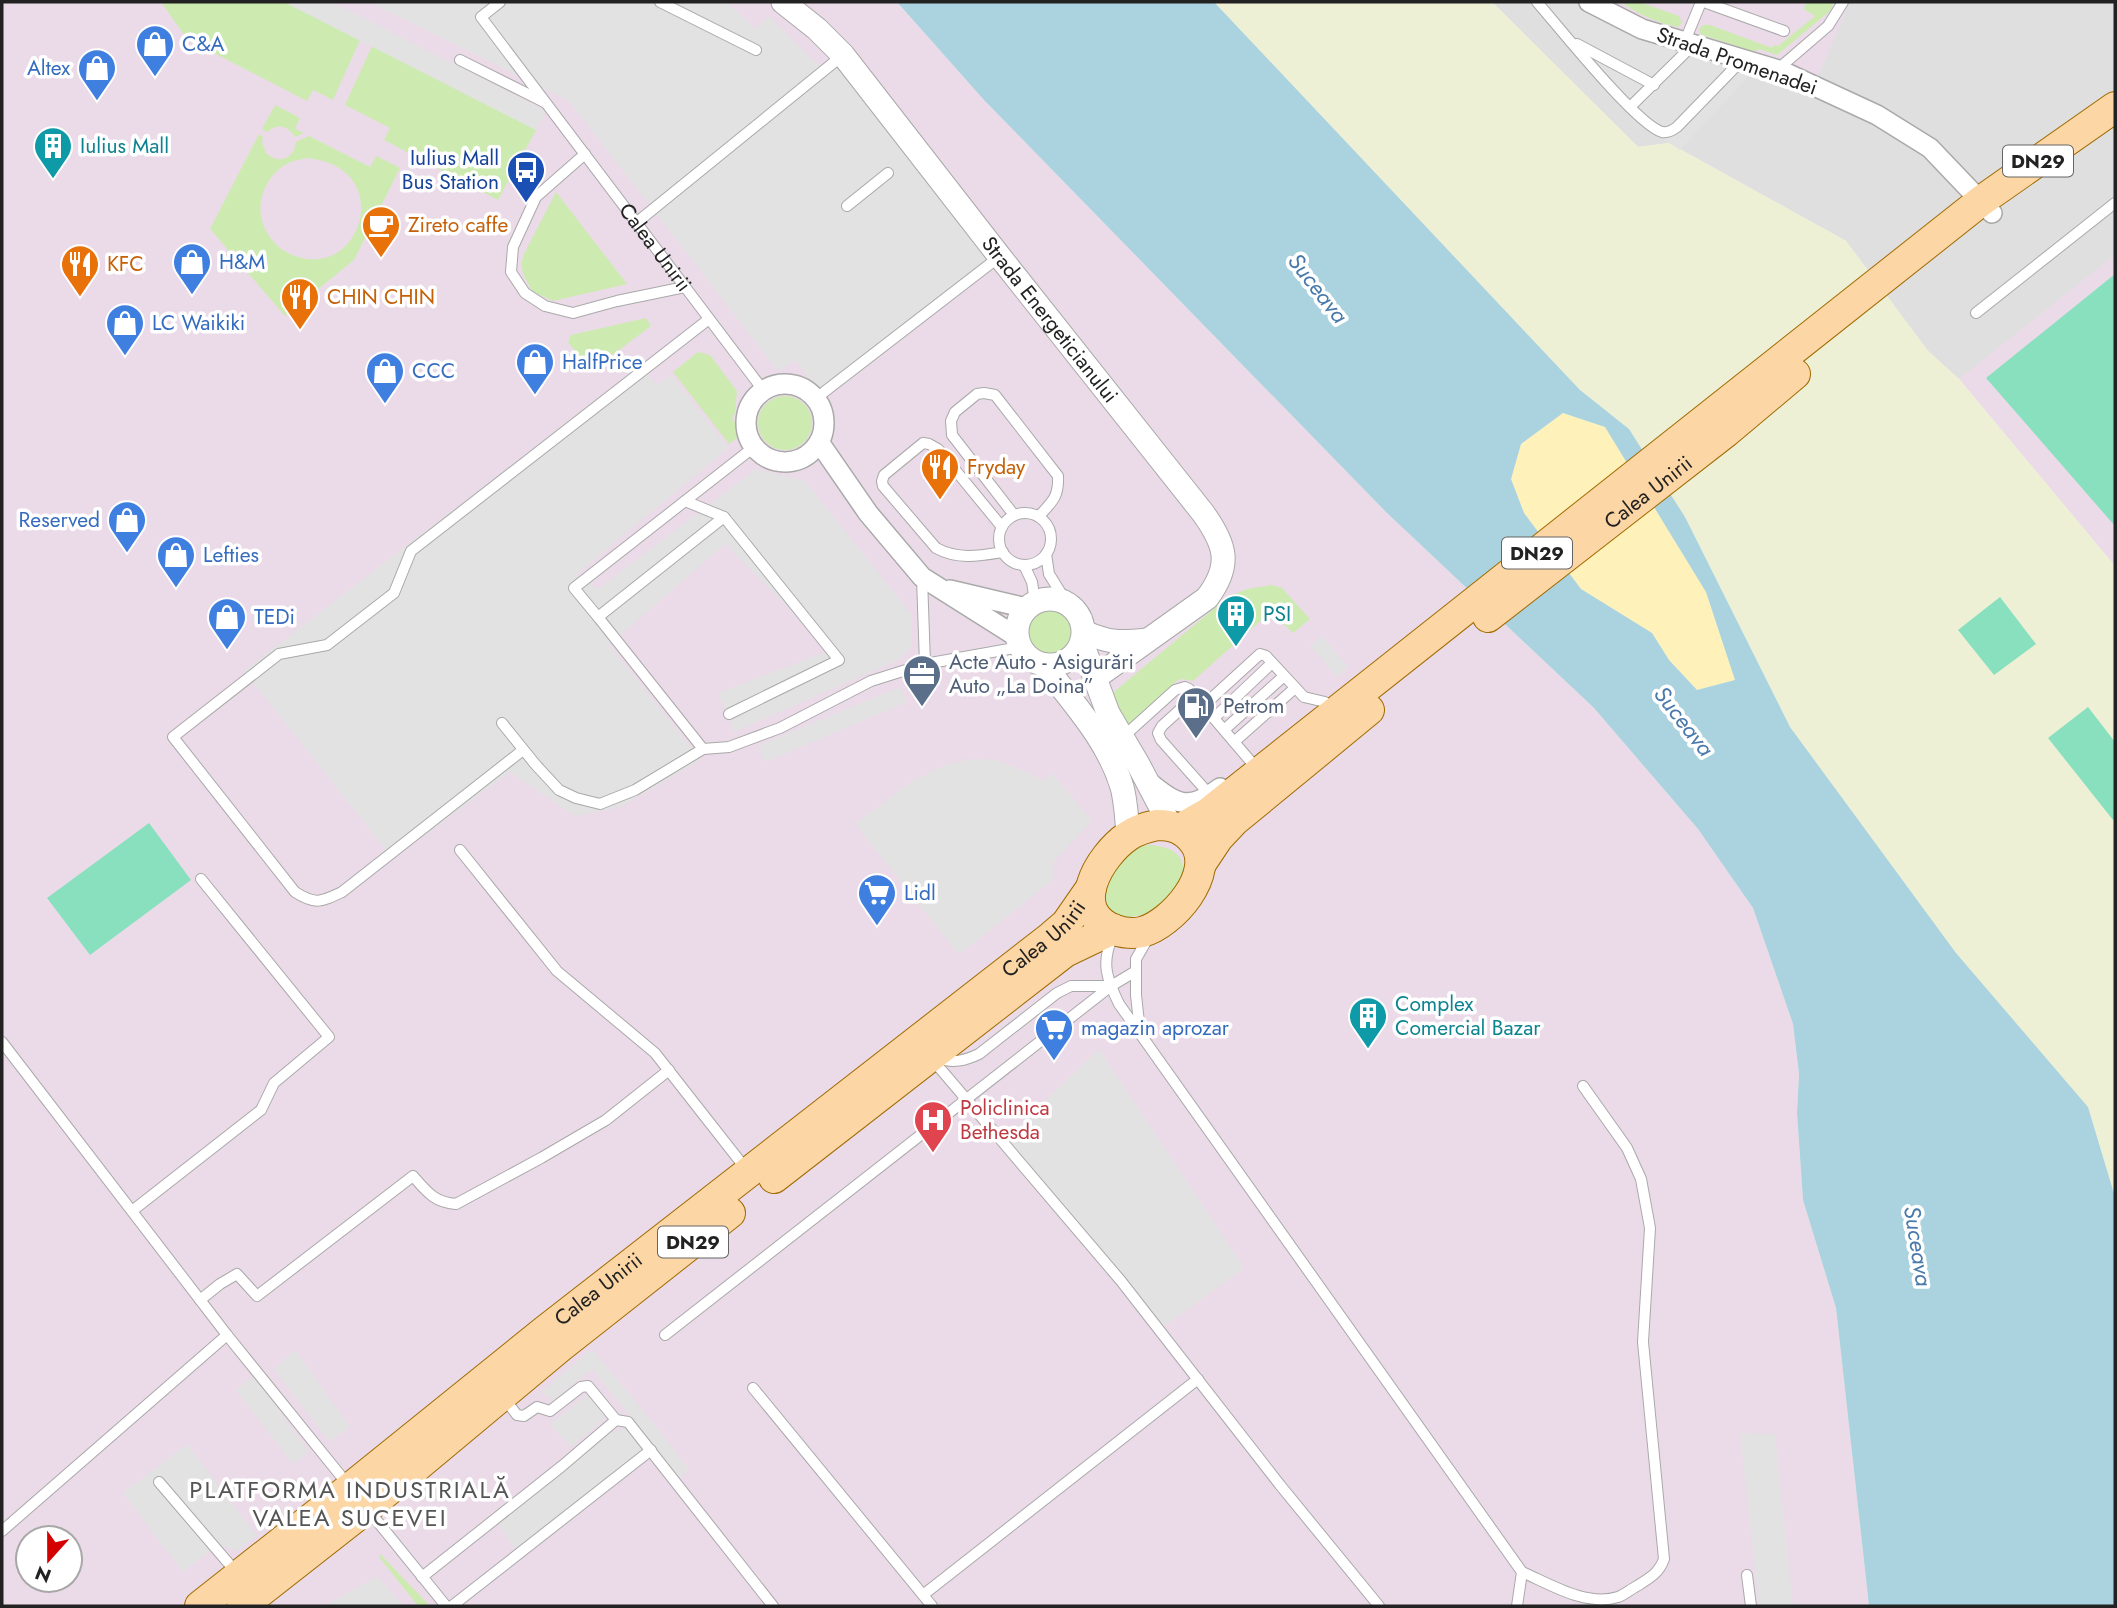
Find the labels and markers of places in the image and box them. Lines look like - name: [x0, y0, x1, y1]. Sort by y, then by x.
- shop icon: C&A: [134, 23, 176, 78]
- place label: C&A: [182, 29, 225, 59]
- shop icon: Altex: [76, 47, 118, 102]
- place label: Altex: [27, 53, 70, 83]
- building icon: Iulius Mall: [32, 125, 74, 180]
- place label: Iulius Mall: [80, 131, 169, 161]
- place label: Iulius Mall Bus Station: [402, 143, 499, 197]
- bus stop icon: Iulius Mall Bus Station: [505, 149, 547, 204]
- cafe icon: Zireto caffe: [360, 204, 402, 259]
- place label: Zireto caffe: [408, 210, 509, 240]
- shop icon: H&M: [171, 241, 213, 296]
- restaurant icon: KFC: [59, 243, 101, 298]
- place label: H&M: [219, 247, 265, 277]
- place label: KFC: [107, 249, 144, 279]
- restaurant icon: CHIN CHIN: [279, 276, 321, 331]
- place label: CHIN CHIN: [327, 282, 435, 312]
- shop icon: LC Waikiki: [104, 302, 146, 357]
- place label: LC Waikiki: [152, 308, 245, 338]
- shop icon: HalfPrice: [514, 341, 556, 396]
- place label: HalfPrice: [562, 347, 643, 377]
- shop icon: CCC: [364, 350, 406, 405]
- place label: CCC: [412, 356, 455, 386]
- restaurant icon: Fryday: [919, 446, 961, 501]
- place label: Fryday: [967, 452, 1026, 482]
- shop icon: Reserved: [106, 499, 148, 554]
- place label: Reserved: [19, 505, 100, 535]
- shop icon: Lefties: [155, 534, 197, 589]
- place label: Lefties: [203, 540, 259, 570]
- building icon: PSI: [1215, 593, 1257, 648]
- shop icon: TEDi: [206, 596, 248, 651]
- place label: PSI: [1263, 599, 1291, 629]
- place label: TEDi: [254, 602, 295, 632]
- place label: Acte Auto - Asigurări Auto „La Doina”: [949, 647, 1134, 701]
- office icon: Acte Auto - Asigurări Auto „La Doina”: [901, 653, 943, 708]
- fuel station icon: Petrom: [1175, 685, 1217, 740]
- place label: Petrom: [1223, 691, 1284, 721]
- supermarket icon: Lidl: [856, 872, 898, 927]
- place label: Lidl: [904, 878, 936, 908]
- place label: Complex Comercial Bazar: [1395, 989, 1541, 1043]
- building icon: Complex Comercial Bazar: [1347, 995, 1389, 1050]
- supermarket icon: magazin aprozar: [1033, 1007, 1075, 1062]
- place label: magazin aprozar: [1081, 1013, 1230, 1043]
- place label: Policlinica Bethesda: [960, 1093, 1050, 1147]
- hospital icon: Policlinica Bethesda: [912, 1099, 954, 1154]

